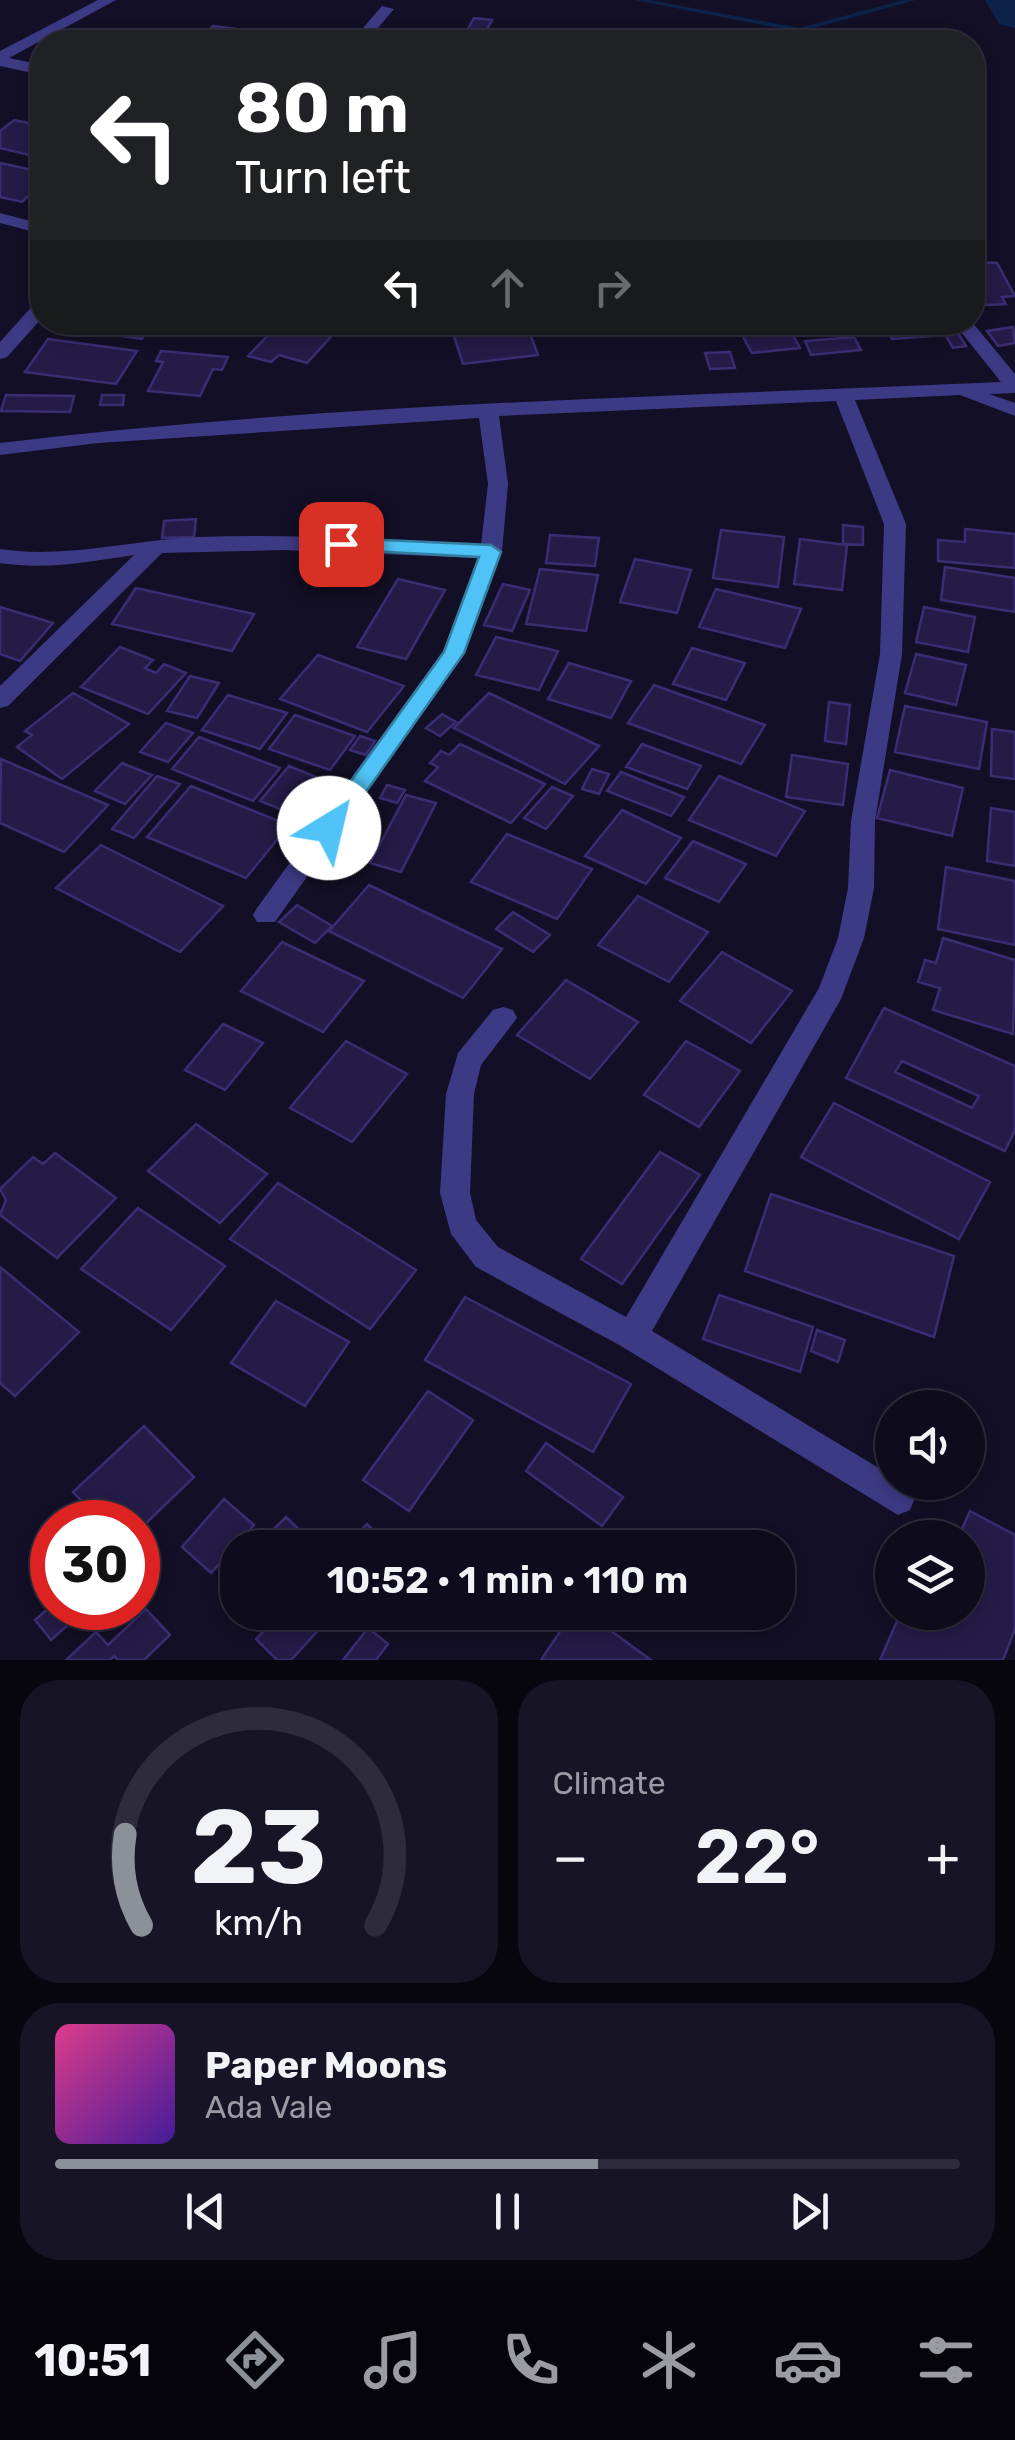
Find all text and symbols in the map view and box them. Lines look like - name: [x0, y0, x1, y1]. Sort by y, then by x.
- text: 80 m: [235, 67, 409, 150]
- icon: left: [70, 70, 200, 200]
- text: Turn left: [235, 151, 411, 204]
- icon: left: [375, 260, 430, 315]
- icon: ahead: [480, 260, 535, 315]
- icon: right: [585, 260, 640, 315]
- pin: [299, 502, 384, 587]
- icon: arrive: [314, 517, 369, 572]
- position arrow: [277, 776, 381, 880]
- map controls: [875, 1390, 985, 1630]
- button: sound: [875, 1390, 985, 1500]
- speed limit sign: 30: [30, 1500, 160, 1630]
- button: layers: [875, 1520, 985, 1630]
- text: 10:52 · 1 min · 110 m: [327, 1557, 688, 1603]
- text: Climate: [553, 1764, 666, 1802]
- text: 23: [191, 1786, 327, 1909]
- text: 22°: [694, 1813, 820, 1902]
- text: −: [553, 1825, 588, 1890]
- text: +: [926, 1825, 960, 1890]
- text: km/h: [214, 1902, 303, 1944]
- text: Paper Moons: [205, 2042, 447, 2088]
- text: Ada Vale: [205, 2088, 332, 2126]
- icon: previous: [178, 2184, 233, 2239]
- icon: pause: [480, 2184, 535, 2239]
- icon: next: [782, 2184, 837, 2239]
- icon: directions: [220, 2325, 290, 2395]
- icon: music: [358, 2325, 428, 2395]
- icon: phone: [496, 2325, 566, 2395]
- icon: climate: [634, 2325, 704, 2395]
- icon: car: [773, 2325, 843, 2395]
- icon: filters: [911, 2325, 981, 2395]
- text: 10:51: [34, 2334, 151, 2387]

